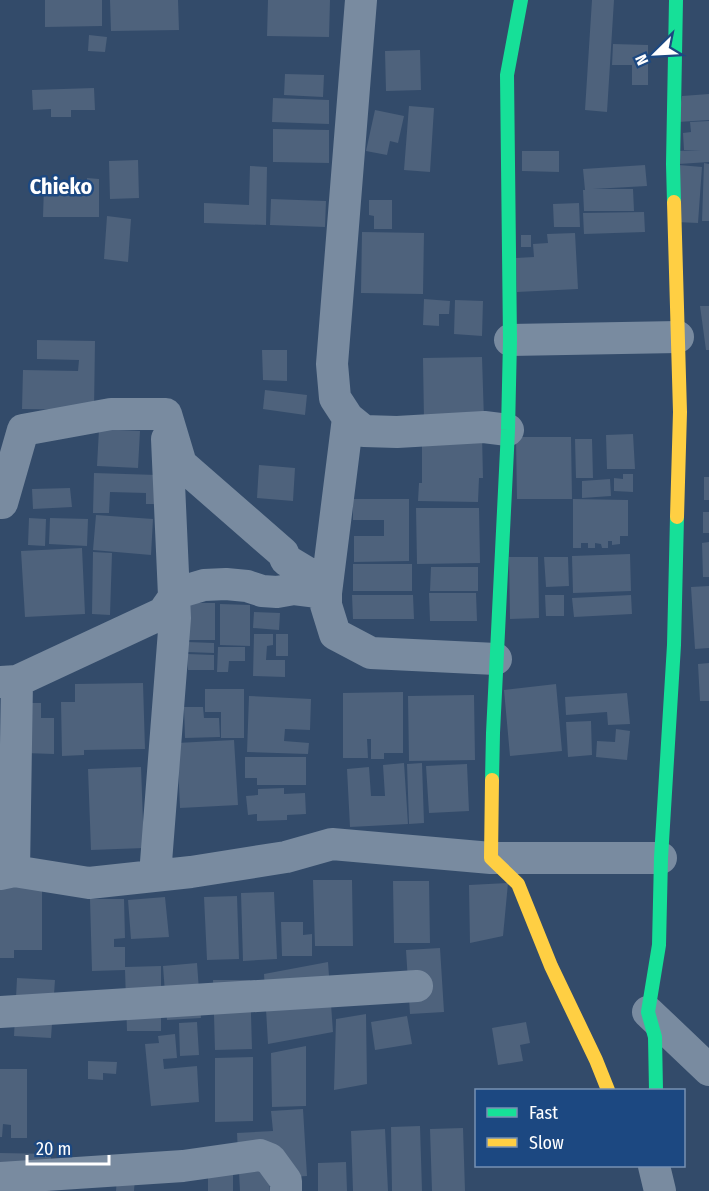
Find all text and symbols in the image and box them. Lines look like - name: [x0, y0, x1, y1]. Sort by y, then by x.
- north arrow: [625, 24, 685, 84]
- text: N: [631, 52, 652, 68]
- district label: Chieko: [30, 173, 92, 200]
- legend: [475, 1089, 685, 1167]
- text: Fast: [529, 1102, 558, 1124]
- scale bar: [27, 1128, 110, 1166]
- text: Slow: [529, 1132, 564, 1154]
- text: 20 m: [36, 1138, 71, 1160]

